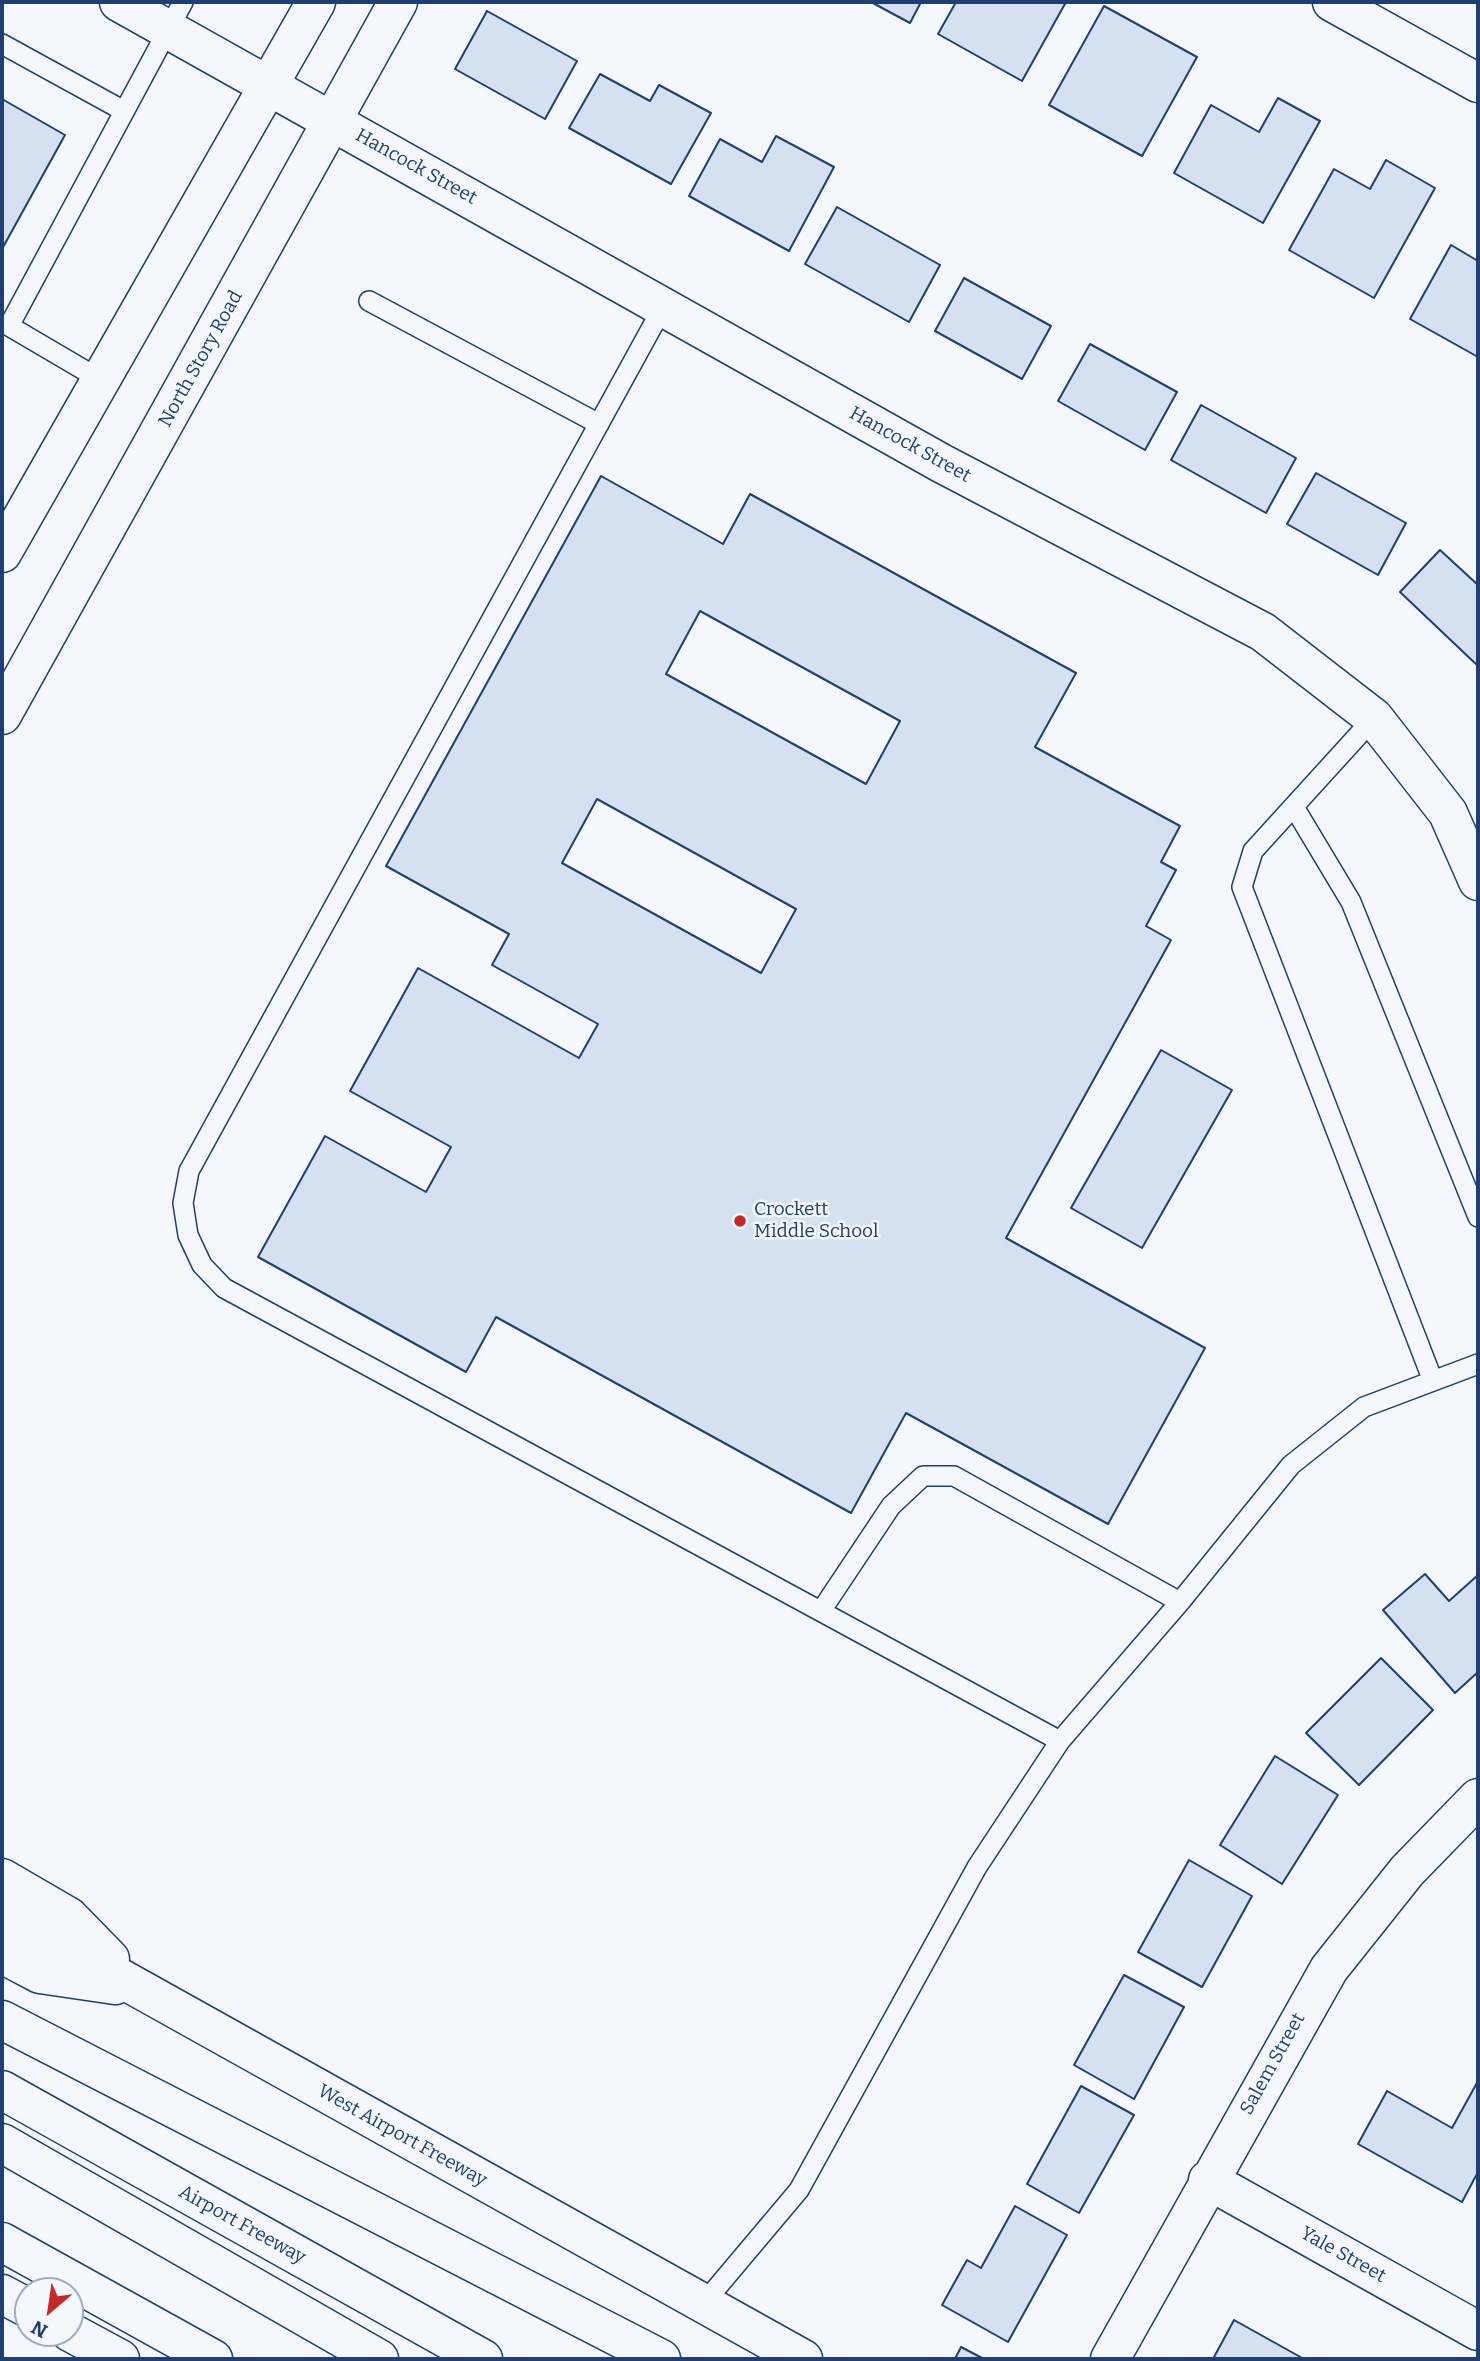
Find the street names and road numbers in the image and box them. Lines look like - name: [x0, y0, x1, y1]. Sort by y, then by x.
- street label: Hancock Street: [351, 124, 481, 210]
- street label: North Story Road: [154, 287, 248, 431]
- street label: Hancock Street: [845, 402, 975, 488]
- street label: Salem Street: [1236, 2009, 1310, 2119]
- street label: West Airport Freeway: [313, 2080, 491, 2192]
- street label: Airport Freeway: [175, 2181, 309, 2269]
- street label: Yale Street: [1296, 2222, 1390, 2288]

